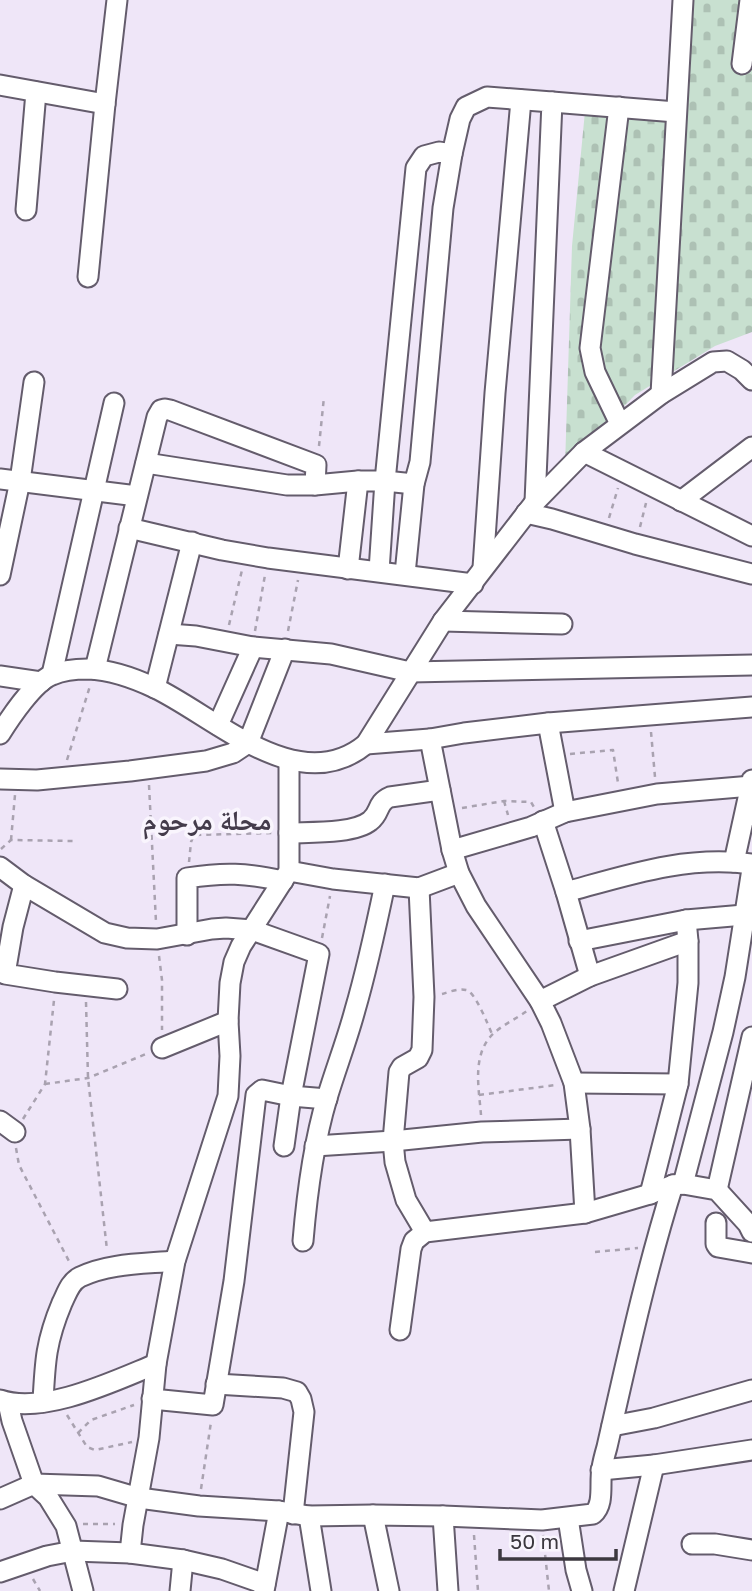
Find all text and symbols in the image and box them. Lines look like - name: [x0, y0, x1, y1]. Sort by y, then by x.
- district label: محلة مرحوم: [143, 803, 271, 840]
- scale bar: [500, 1518, 616, 1562]
- text: 50 m: [510, 1528, 559, 1554]

